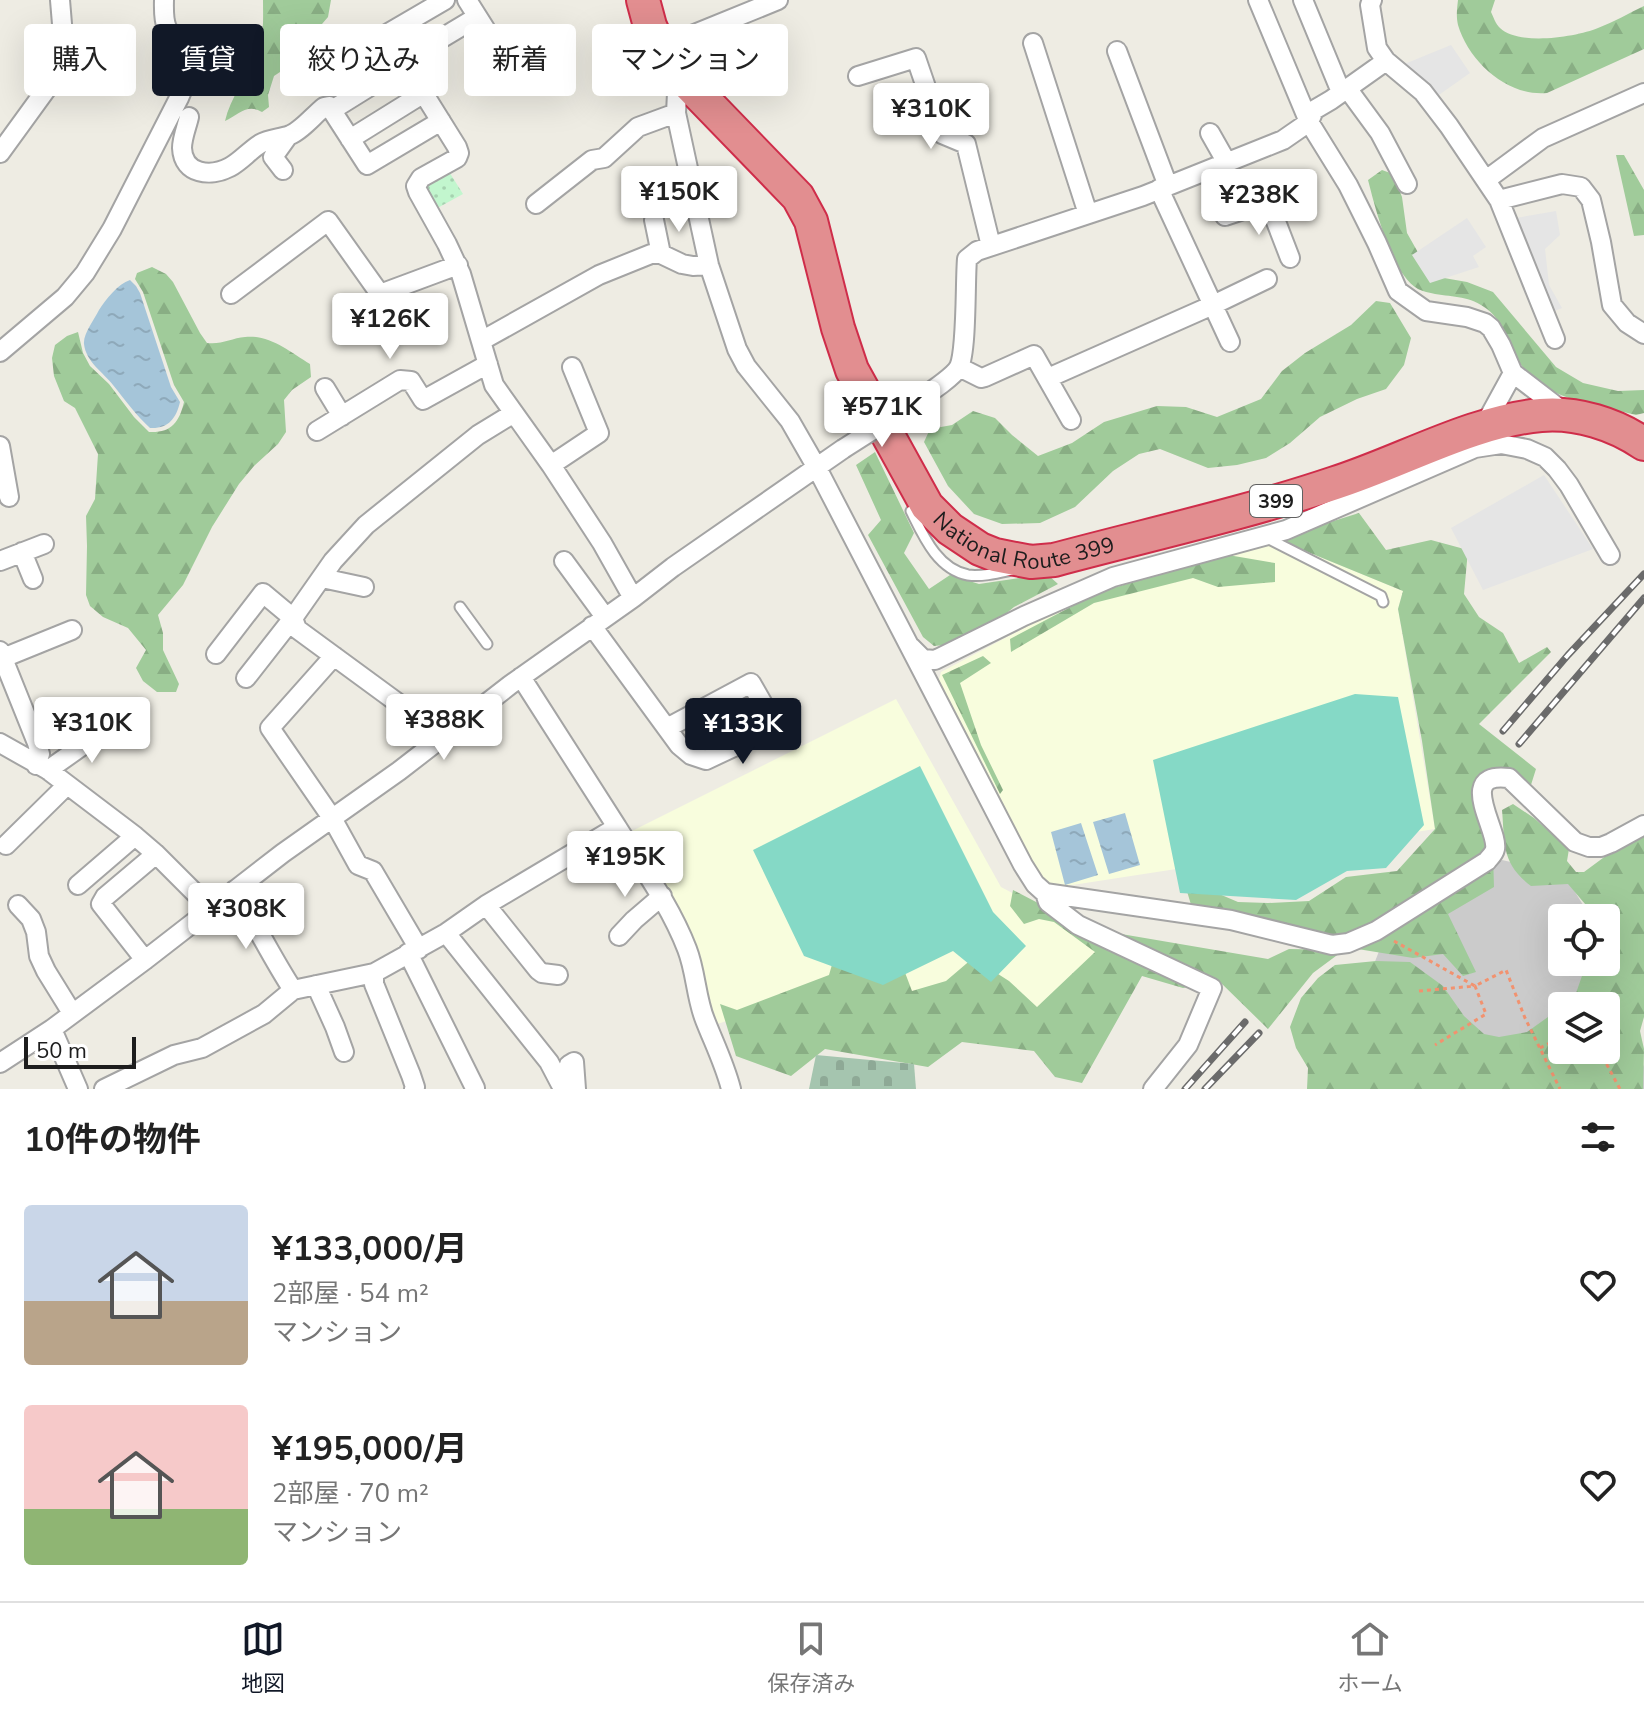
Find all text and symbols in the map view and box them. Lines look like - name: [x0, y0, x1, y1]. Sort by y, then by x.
- chip: 購入: [24, 24, 136, 96]
- chip: 賃貸: [152, 24, 264, 96]
- chip: 絞り込み: [280, 24, 448, 96]
- chip: 新着: [464, 24, 576, 96]
- chip: マンション: [592, 24, 788, 96]
- pin: ¥310K: [875, 83, 987, 151]
- text: ¥310K: [891, 91, 971, 126]
- pin: ¥150K: [623, 166, 735, 234]
- pin: ¥238K: [1203, 169, 1315, 237]
- text: ¥150K: [639, 174, 719, 209]
- text: ¥238K: [1219, 177, 1299, 212]
- pin: ¥126K: [334, 293, 446, 361]
- text: ¥126K: [350, 301, 430, 336]
- pin: ¥571K: [826, 381, 938, 449]
- text: ¥571K: [842, 389, 922, 424]
- road number: 399: [1250, 485, 1302, 517]
- street label: National Route 399: [926, 505, 1118, 577]
- pin: ¥388K: [388, 694, 500, 762]
- pin: ¥310K: [36, 697, 148, 765]
- pin: ¥133K: [687, 698, 799, 766]
- text: ¥388K: [404, 702, 484, 737]
- text: ¥310K: [52, 705, 132, 740]
- text: ¥133K: [703, 706, 783, 741]
- pin: ¥195K: [569, 831, 681, 899]
- text: ¥195K: [585, 839, 665, 874]
- pin: ¥308K: [190, 883, 302, 951]
- text: ¥308K: [206, 891, 286, 926]
- map controls: [1548, 904, 1620, 1064]
- button: locate: [1548, 904, 1620, 976]
- button: layers: [1548, 992, 1620, 1064]
- scale bar: [24, 1033, 136, 1069]
- text: 50 m: [36, 1036, 87, 1066]
- icon: filters: [1576, 1115, 1620, 1159]
- text: 10件の物件: [24, 1117, 201, 1163]
- text: ¥133,000/月: [272, 1226, 468, 1272]
- icon: home: [88, 1237, 184, 1333]
- icon: heart: [1576, 1263, 1620, 1307]
- text: 2部屋 · 54 m²: [272, 1276, 429, 1311]
- text: マンション: [272, 1315, 402, 1350]
- text: ¥195,000/月: [272, 1426, 468, 1472]
- icon: home: [88, 1437, 184, 1533]
- icon: heart: [1576, 1463, 1620, 1507]
- text: 2部屋 · 70 m²: [272, 1476, 429, 1511]
- text: マンション: [272, 1515, 402, 1550]
- tab: 地図: [241, 1617, 285, 1699]
- tab: 保存済み: [767, 1617, 855, 1699]
- tab: ホーム: [1338, 1617, 1403, 1699]

